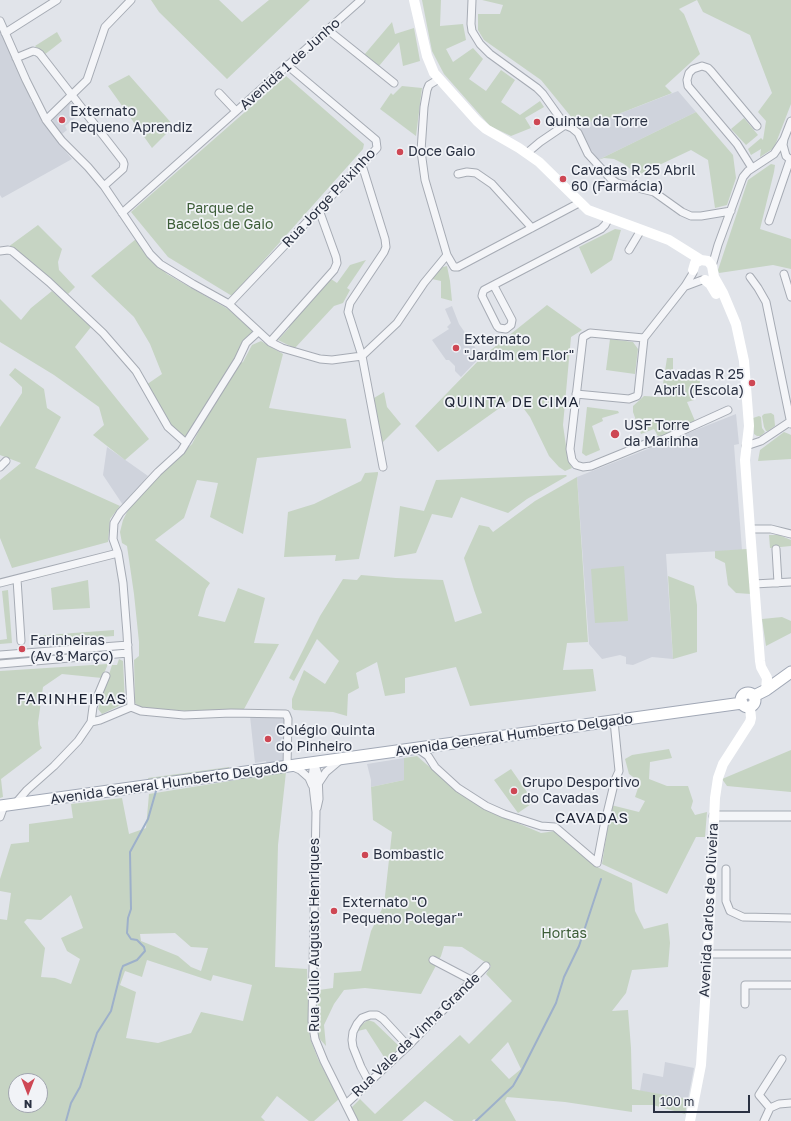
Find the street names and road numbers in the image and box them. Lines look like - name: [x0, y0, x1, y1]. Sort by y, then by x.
- street label: Avenida 1 de Junho: [236, 15, 344, 113]
- street label: Rua Jorge Peixinho: [279, 145, 379, 251]
- street label: Avenida General Humberto Delgado: [394, 710, 634, 760]
- street label: Avenida General Humberto Delgado: [49, 758, 289, 808]
- street label: Avenida Carlos de Oliveira: [696, 822, 722, 998]
- street label: Rua Júlio Augusto Henriques: [307, 838, 323, 1032]
- street label: Rua Vale da Vinha Grande: [348, 969, 484, 1101]

